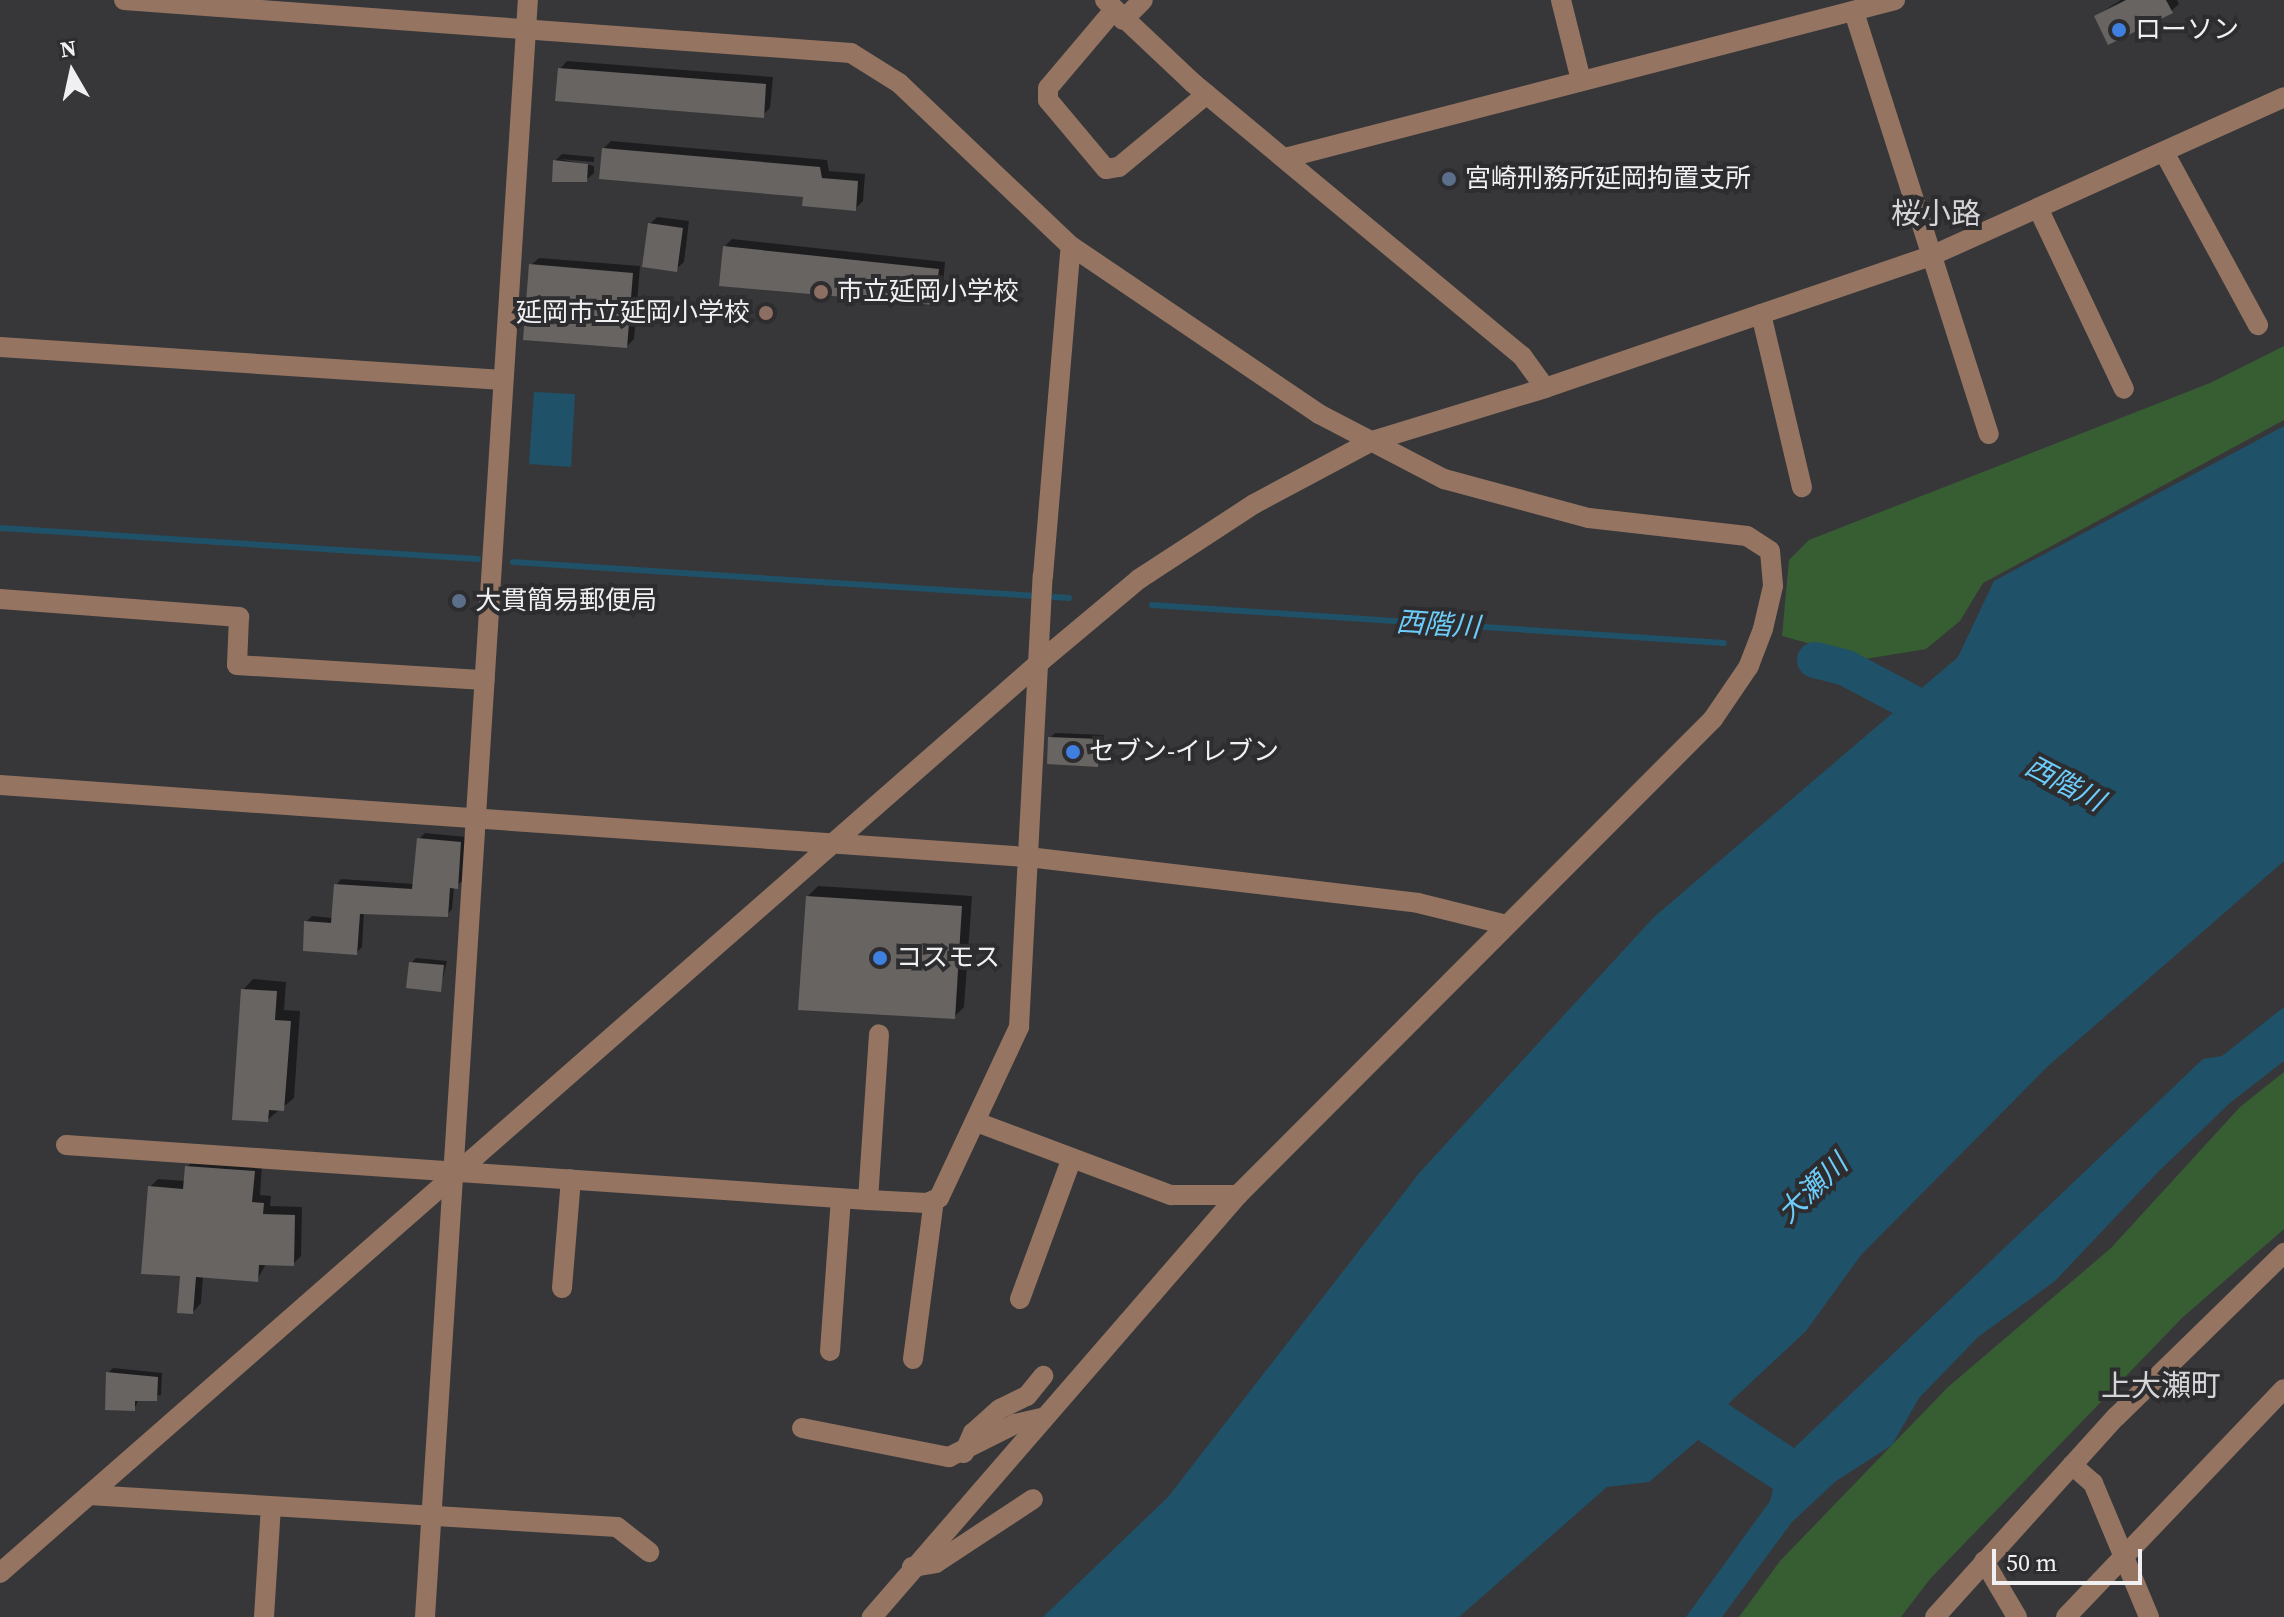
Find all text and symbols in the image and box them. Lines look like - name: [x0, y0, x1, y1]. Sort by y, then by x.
- place label: ローソン: [2135, 14, 2239, 46]
- marker: ローソン: [2110, 21, 2128, 39]
- north arrow: [32, 32, 112, 112]
- text: N: [58, 32, 79, 64]
- place label: 宮崎刑務所延岡拘置支所: [1465, 163, 1751, 195]
- marker: 宮崎刑務所延岡拘置支所: [1440, 170, 1458, 188]
- district label: 桜小路: [1891, 196, 1981, 232]
- place label: 市立延岡小学校: [837, 276, 1019, 308]
- marker: 市立延岡小学校: [812, 283, 830, 301]
- place label: 延岡市立延岡小学校: [516, 297, 750, 329]
- marker: 延岡市立延岡小学校: [757, 304, 775, 322]
- place label: 大貫簡易郵便局: [475, 585, 657, 617]
- marker: 大貫簡易郵便局: [450, 592, 468, 610]
- water label: 西階川: [1395, 604, 1481, 644]
- place label: セブン-イレブン: [1089, 736, 1279, 768]
- marker: セブン-イレブン: [1064, 743, 1082, 761]
- water label: 西階川: [2020, 748, 2110, 818]
- place label: コスモス: [896, 942, 1000, 974]
- marker: コスモス: [871, 949, 889, 967]
- water label: 大瀬川: [1770, 1147, 1854, 1229]
- district label: 上大瀬町: [2101, 1368, 2221, 1404]
- scale bar: [1996, 1533, 2146, 1583]
- text: 50 m: [2006, 1546, 2057, 1579]

